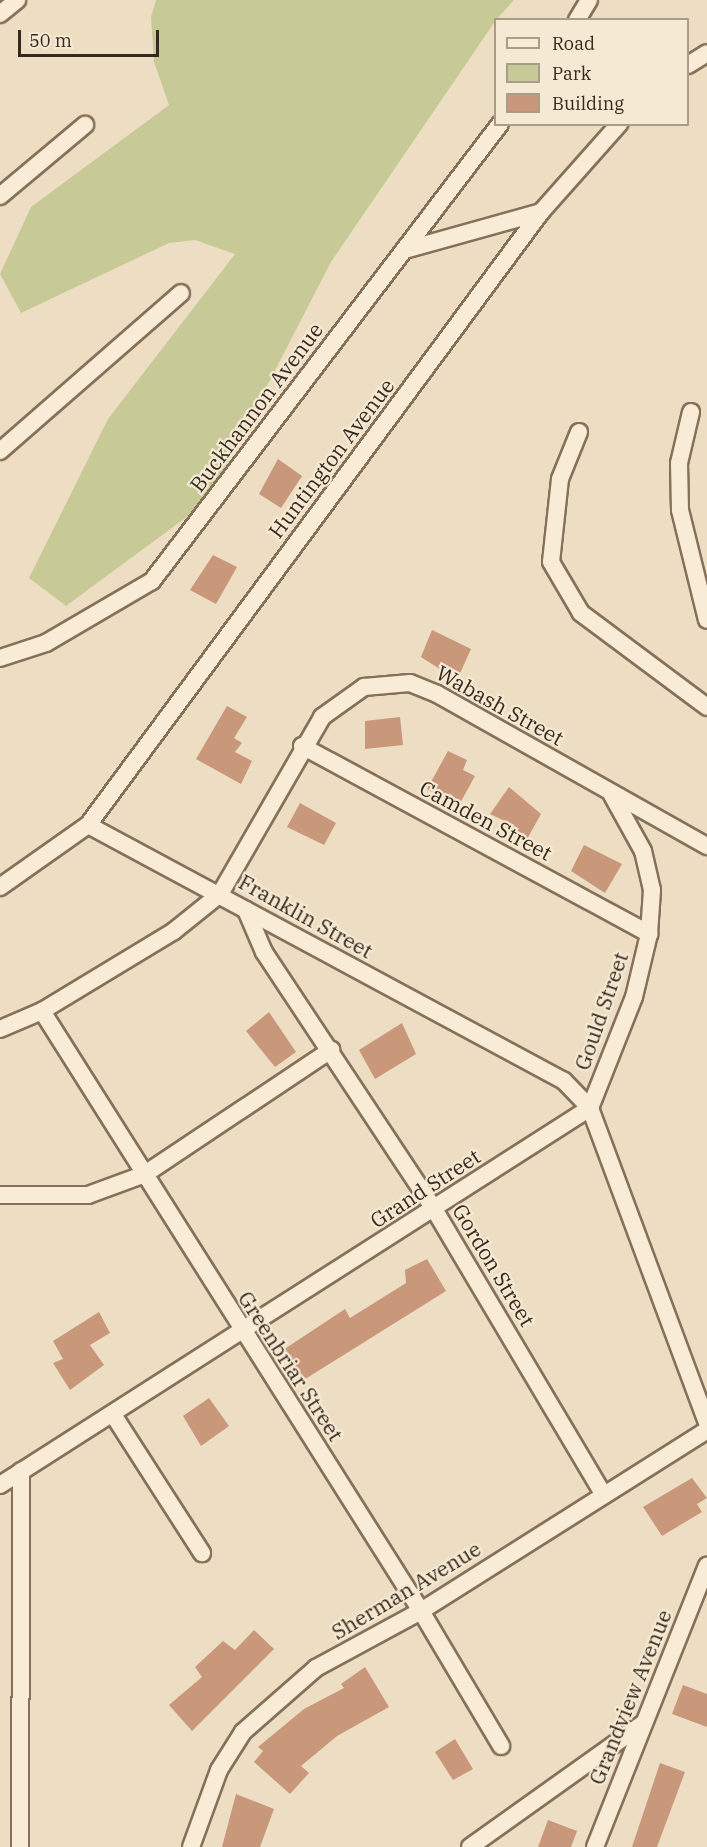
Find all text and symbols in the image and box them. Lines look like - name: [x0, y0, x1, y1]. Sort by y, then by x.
- scale bar: [21, 18, 162, 56]
- legend: [494, 18, 689, 126]
- text: 50 m: [29, 29, 72, 52]
- text: Road: [552, 32, 595, 55]
- text: Park: [552, 62, 591, 85]
- text: Building: [552, 92, 624, 115]
- street label: Buckhannon Avenue: [184, 317, 328, 497]
- street label: Huntington Avenue: [263, 373, 399, 543]
- street label: Wabash Street: [432, 660, 568, 750]
- street label: Camden Street: [416, 775, 556, 865]
- street label: Franklin Street: [235, 869, 377, 963]
- street label: Gould Street: [569, 949, 633, 1073]
- street label: Grand Street: [365, 1143, 485, 1233]
- street label: Gordon Street: [448, 1199, 540, 1331]
- street label: Greenbriar Street: [233, 1286, 349, 1446]
- street label: Sherman Avenue: [327, 1536, 485, 1644]
- street label: Grandview Avenue: [583, 1606, 677, 1788]

